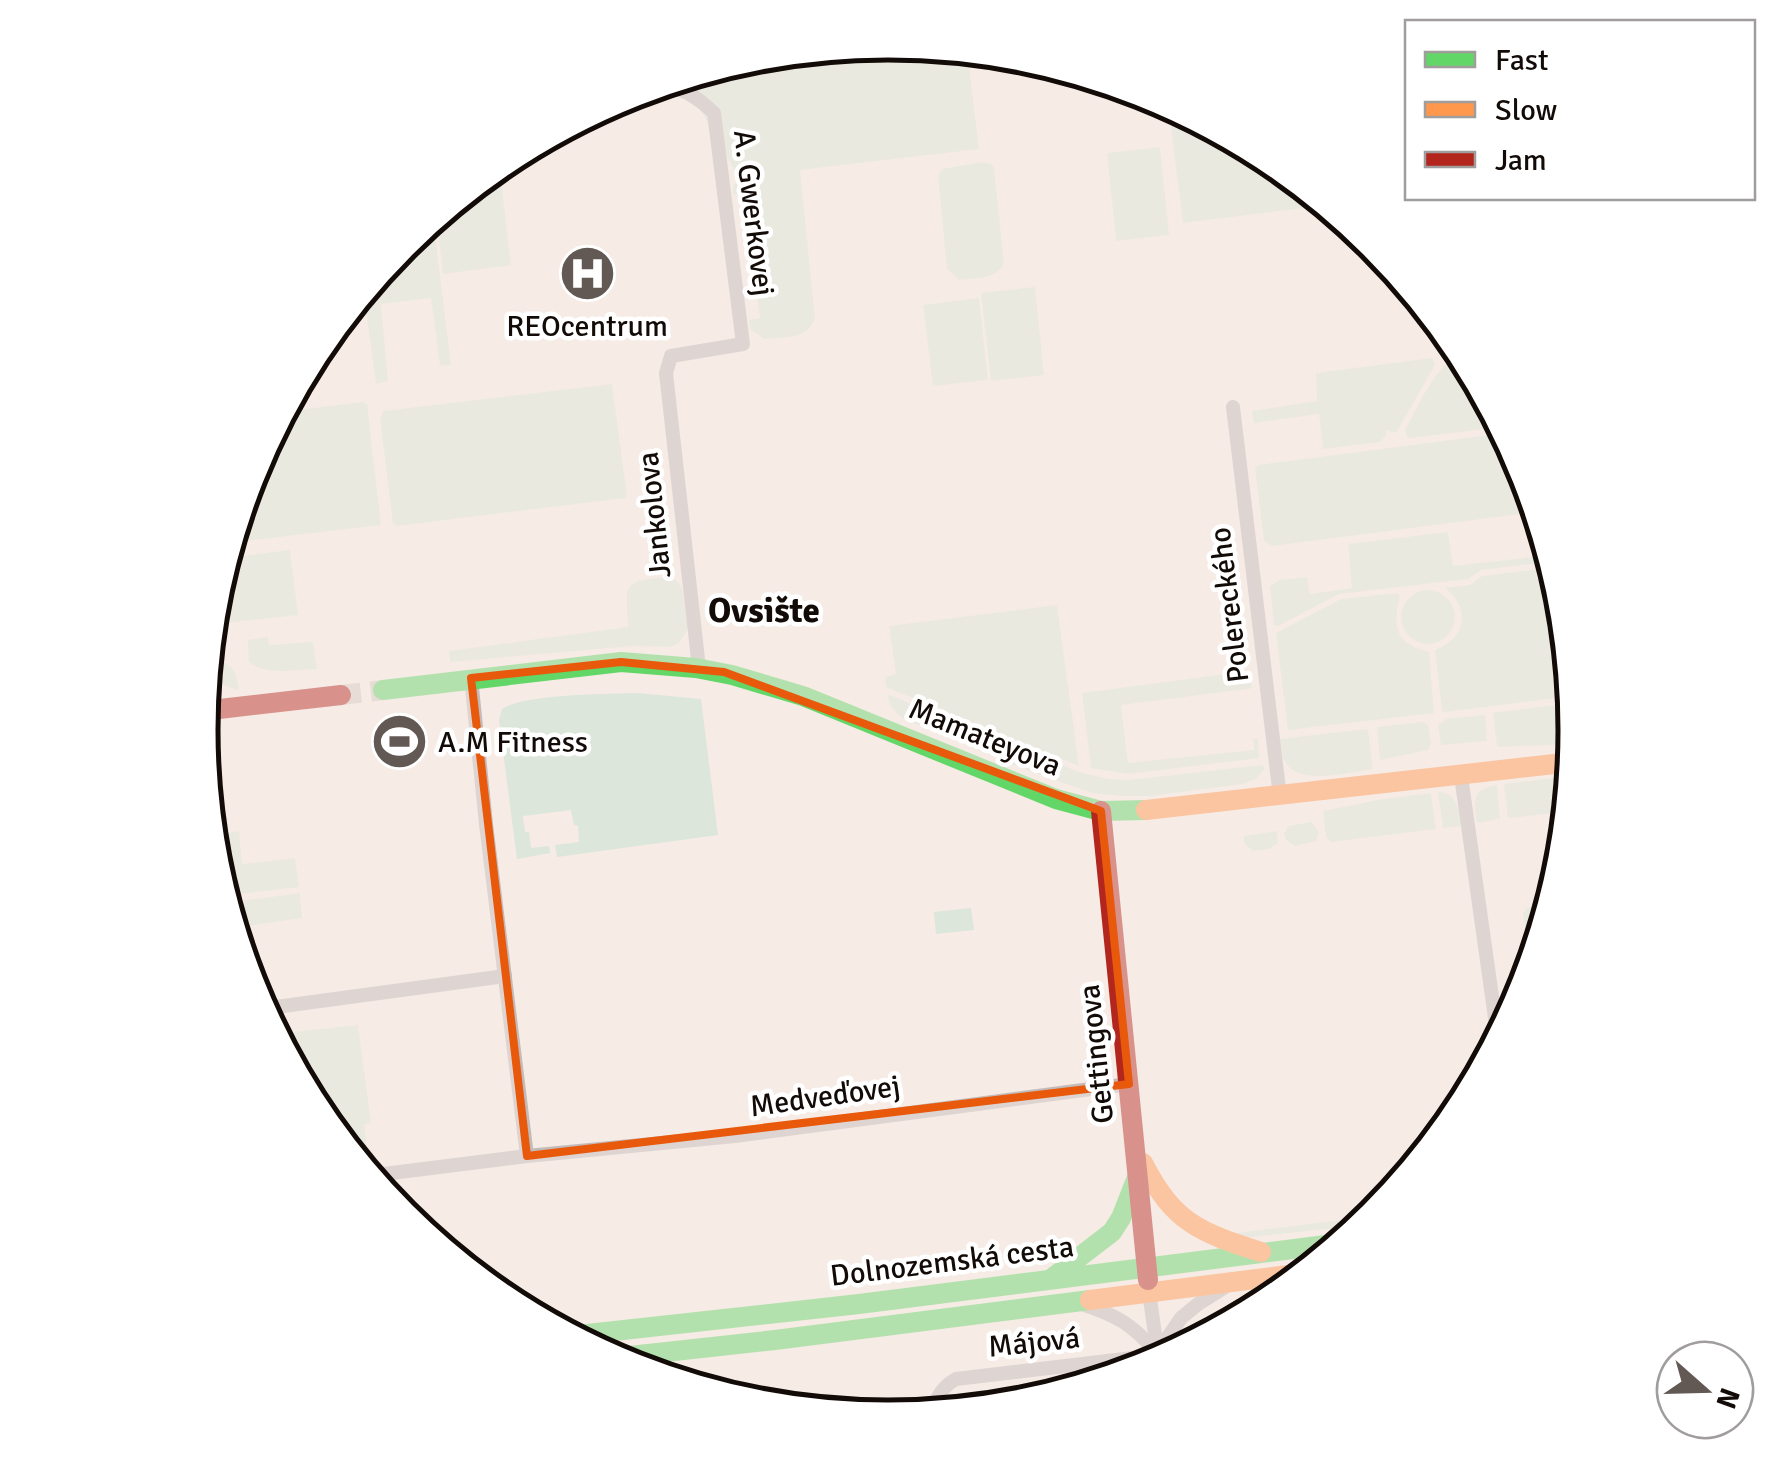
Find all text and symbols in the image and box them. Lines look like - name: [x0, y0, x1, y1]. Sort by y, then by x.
- legend: [1405, 20, 1755, 200]
- text: Fast: [1495, 42, 1548, 79]
- text: Slow: [1495, 92, 1557, 129]
- street label: A. Gwerkovej: [725, 128, 782, 298]
- text: Jam: [1495, 142, 1547, 179]
- hospital icon: REOcentrum: [557, 243, 617, 303]
- place label: REOcentrum: [506, 308, 668, 345]
- street label: Jankolova: [629, 450, 680, 580]
- street label: Polereckého: [1202, 525, 1257, 685]
- district label: Ovsište: [708, 589, 820, 632]
- street label: Mamateyova: [903, 690, 1066, 785]
- sports icon: A.M Fitness: [369, 712, 429, 772]
- place label: A.M Fitness: [438, 724, 588, 761]
- street label: Gettingova: [1071, 982, 1122, 1125]
- street label: Medveďovej: [748, 1068, 903, 1125]
- street label: Dolnozemská cesta: [828, 1228, 1076, 1295]
- street label: Májová: [986, 1319, 1082, 1366]
- north arrow: [1655, 1340, 1755, 1440]
- text: N: [1708, 1383, 1747, 1413]

